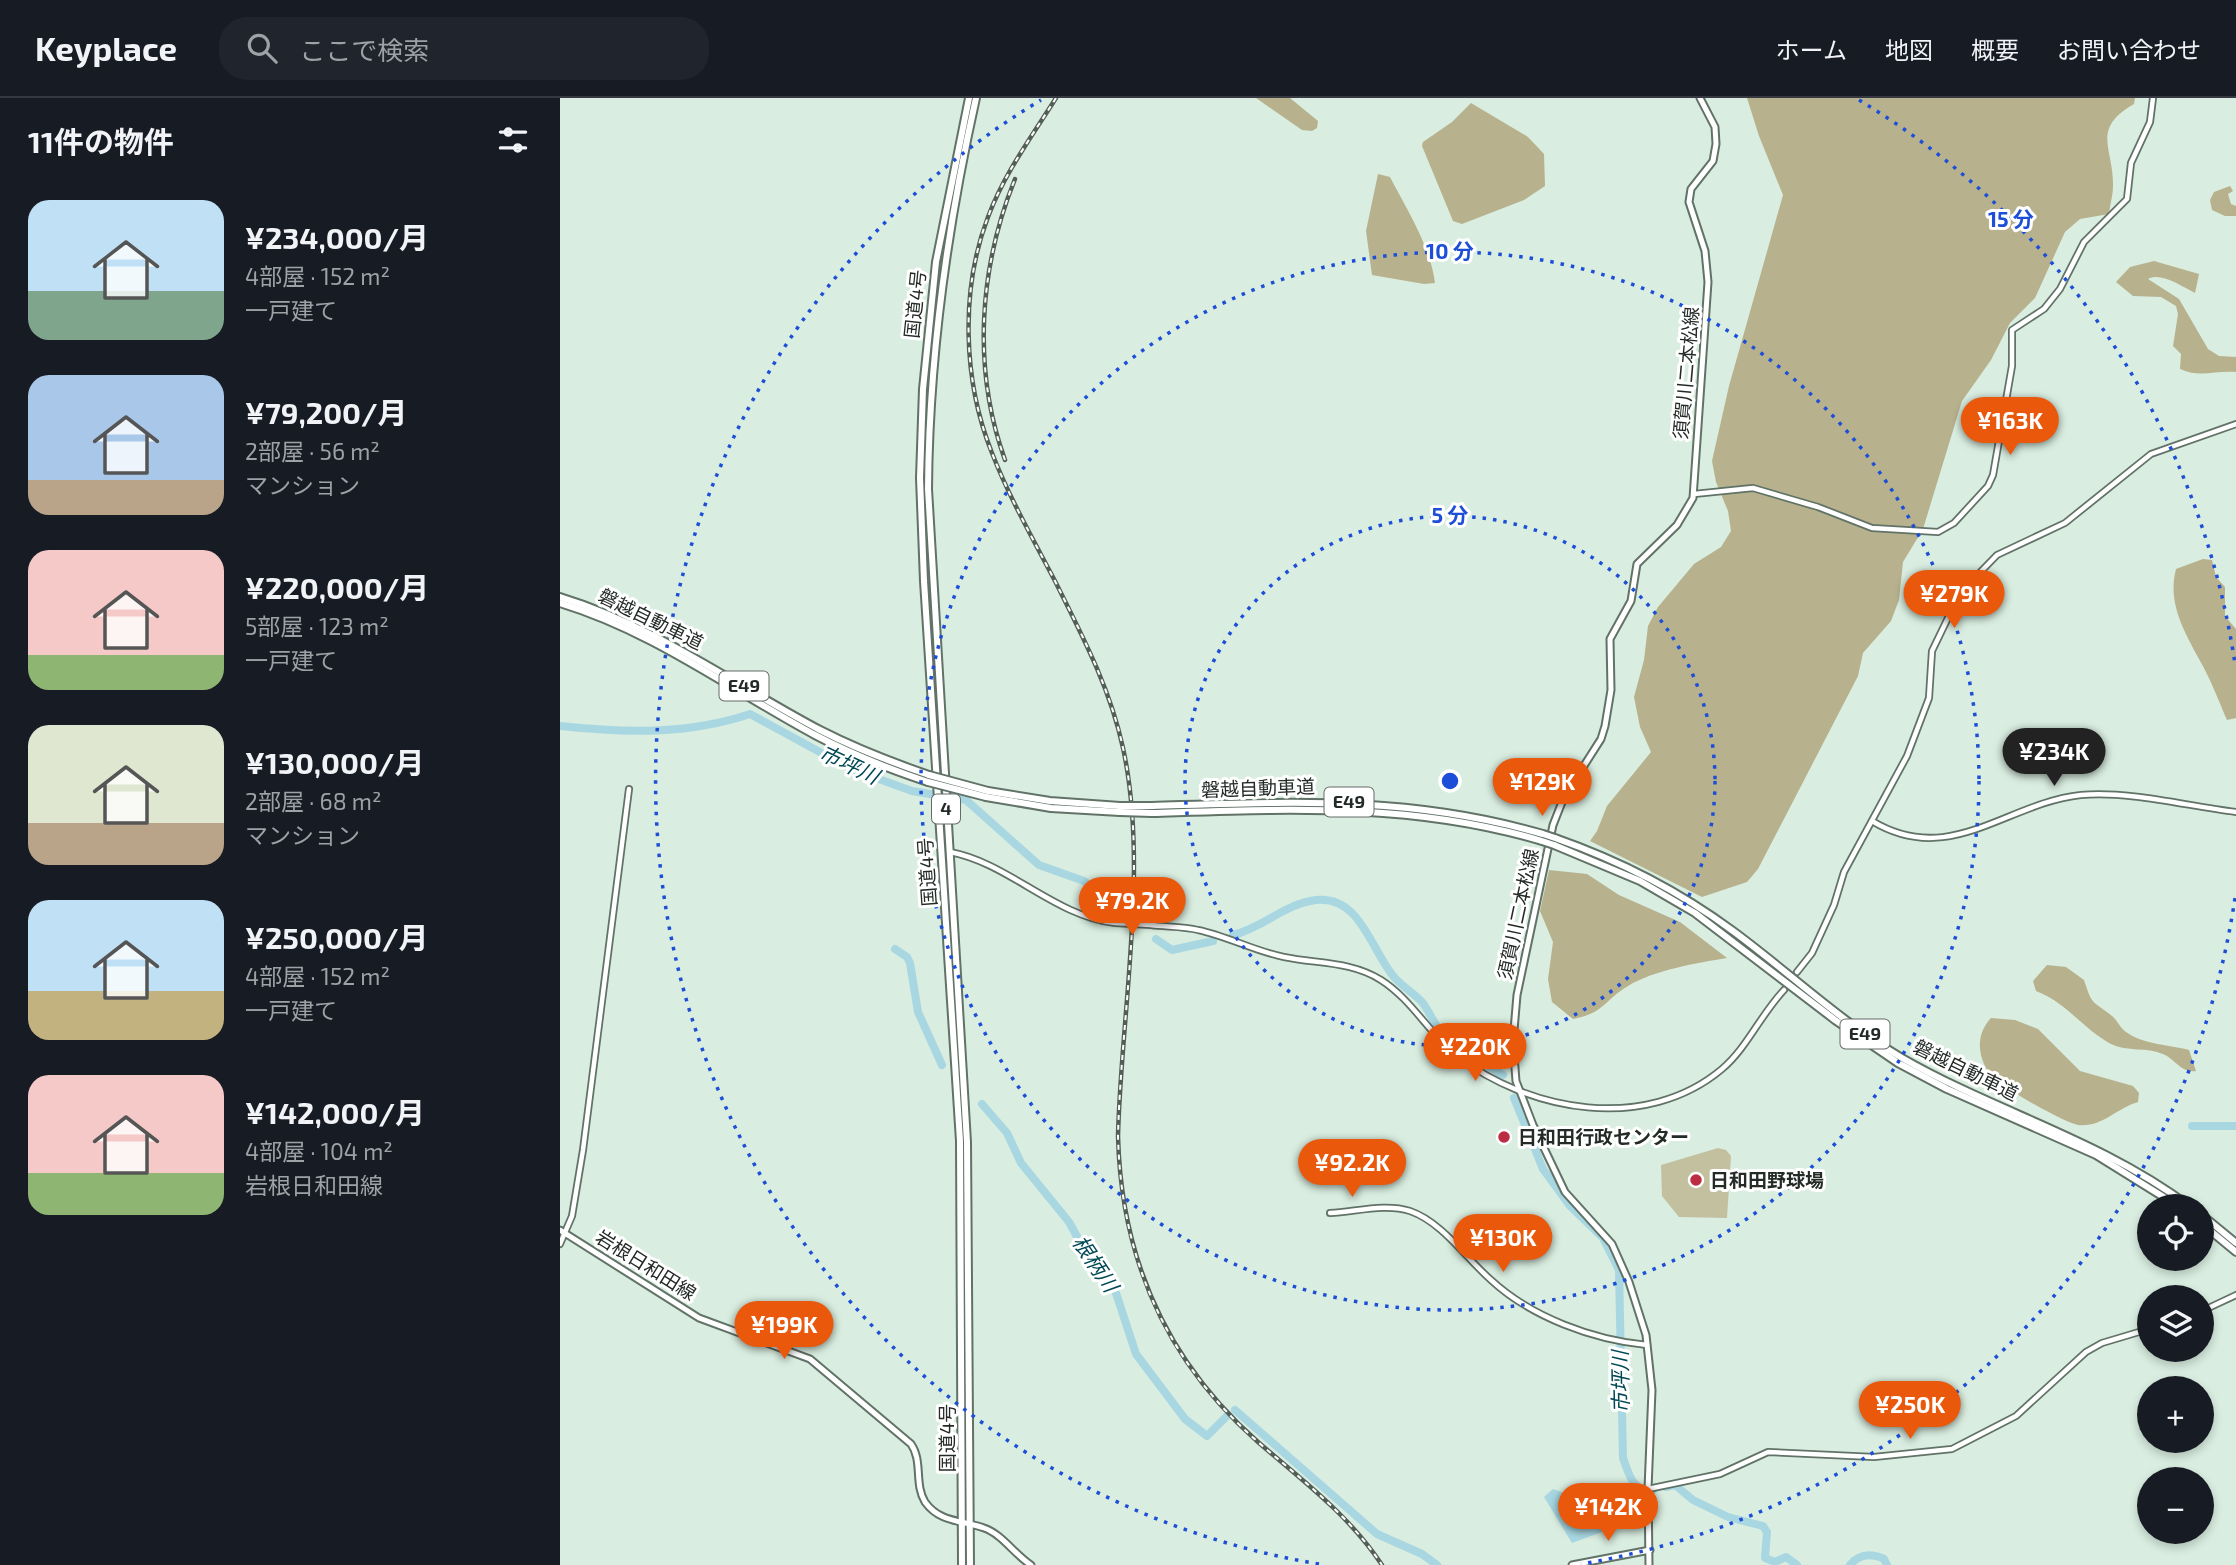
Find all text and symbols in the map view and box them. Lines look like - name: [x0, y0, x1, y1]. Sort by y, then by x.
- search box: [219, 17, 709, 80]
- text: Keyplace: [35, 28, 177, 68]
- icon: search: [243, 29, 281, 67]
- text: ここで検索: [299, 34, 429, 65]
- text: ホーム: [1776, 35, 1847, 64]
- text: 地図: [1885, 35, 1933, 64]
- text: 概要: [1971, 35, 2019, 64]
- text: お問い合わせ: [2057, 35, 2201, 64]
- icon: filters: [494, 121, 532, 159]
- text: 11件の物件: [28, 123, 174, 159]
- text: 15 分: [1988, 206, 2034, 231]
- text: ¥234,000/月: [245, 219, 429, 255]
- icon: home: [84, 228, 168, 312]
- text: 10 分: [1426, 238, 1474, 263]
- text: 4部屋 · 152 m²: [245, 262, 390, 290]
- street label: 国道4号: [899, 269, 930, 339]
- text: 一戸建て: [245, 296, 337, 324]
- street label: 須賀川二本松線: [1668, 306, 1703, 440]
- text: ¥79,200/月: [245, 394, 408, 430]
- pin: ¥163K: [1961, 398, 2059, 457]
- icon: home: [84, 403, 168, 487]
- text: ¥163K: [1977, 406, 2043, 434]
- text: 2部屋 · 56 m²: [245, 437, 380, 465]
- text: マンション: [245, 471, 360, 499]
- text: 5 分: [1431, 502, 1469, 527]
- text: ¥220,000/月: [245, 569, 429, 605]
- pin: ¥279K: [1905, 570, 2003, 630]
- icon: home: [84, 578, 168, 662]
- text: ¥279K: [1920, 579, 1988, 607]
- street label: 磐越自動車道: [595, 583, 707, 654]
- text: 5部屋 · 123 m²: [245, 612, 389, 640]
- text: 一戸建て: [245, 646, 337, 674]
- road number: E49: [720, 672, 768, 700]
- pin: ¥234K: [2005, 728, 2103, 788]
- text: ¥234K: [2019, 737, 2089, 765]
- water label: 市坪川: [816, 739, 885, 789]
- text: ¥130,000/月: [245, 744, 424, 780]
- icon: home: [84, 753, 168, 837]
- pin: ¥129K: [1493, 758, 1591, 818]
- text: ¥129K: [1509, 767, 1575, 795]
- centre of rings: [1438, 769, 1462, 793]
- street label: 磐越自動車道: [1201, 774, 1315, 801]
- text: 2部屋 · 68 m²: [245, 787, 382, 815]
- road number: E49: [1324, 788, 1374, 816]
- road number: 4: [932, 794, 960, 824]
- text: マンション: [245, 821, 360, 849]
- street label: 国道4号: [913, 837, 940, 907]
- street label: 須賀川二本松線: [1492, 846, 1543, 981]
- pin: ¥79.2K: [1075, 878, 1189, 937]
- text: ¥79.2K: [1095, 886, 1169, 914]
- text: ¥250,000/月: [245, 919, 428, 955]
- icon: home: [84, 928, 168, 1012]
- text: 4部屋 · 152 m²: [245, 962, 390, 990]
- text: 一戸建て: [245, 996, 337, 1024]
- road number: E49: [1840, 1020, 1890, 1049]
- pin: ¥220K: [1426, 1024, 1524, 1083]
- text: ¥220K: [1439, 1032, 1511, 1060]
- street label: 磐越自動車道: [1910, 1034, 2022, 1105]
- text: ¥142,000/月: [245, 1094, 425, 1130]
- icon: home: [84, 1103, 168, 1187]
- place label: 日和田行政センター: [1518, 1125, 1689, 1148]
- marker: 日和田行政センター: [1496, 1129, 1512, 1145]
- text: 4部屋 · 104 m²: [245, 1137, 393, 1165]
- pin: ¥92.2K: [1295, 1140, 1409, 1199]
- text: ¥92.2K: [1314, 1148, 1390, 1176]
- place label: 日和田野球場: [1710, 1168, 1824, 1191]
- text: 岩根日和田線: [245, 1171, 383, 1199]
- marker: 日和田野球場: [1688, 1172, 1704, 1188]
- map controls: [2137, 1194, 2214, 1544]
- button: locate: [2137, 1194, 2214, 1271]
- pin: ¥130K: [1454, 1214, 1552, 1274]
- text: ¥130K: [1469, 1223, 1537, 1251]
- street label: 岩根日和田線: [592, 1225, 701, 1305]
- water label: 根柄川: [1068, 1230, 1125, 1298]
- button: layers: [2137, 1285, 2214, 1362]
- pin: ¥199K: [735, 1302, 833, 1361]
- text: ¥199K: [751, 1310, 817, 1338]
- water label: 市坪川: [1606, 1348, 1633, 1414]
- button: +: [2137, 1376, 2214, 1453]
- pin: ¥250K: [1861, 1382, 1959, 1441]
- text: ¥250K: [1875, 1390, 1945, 1418]
- street label: 国道4号: [935, 1404, 958, 1472]
- button: −: [2137, 1467, 2214, 1544]
- pin: ¥142K: [1559, 1484, 1657, 1543]
- text: ¥142K: [1574, 1492, 1642, 1520]

